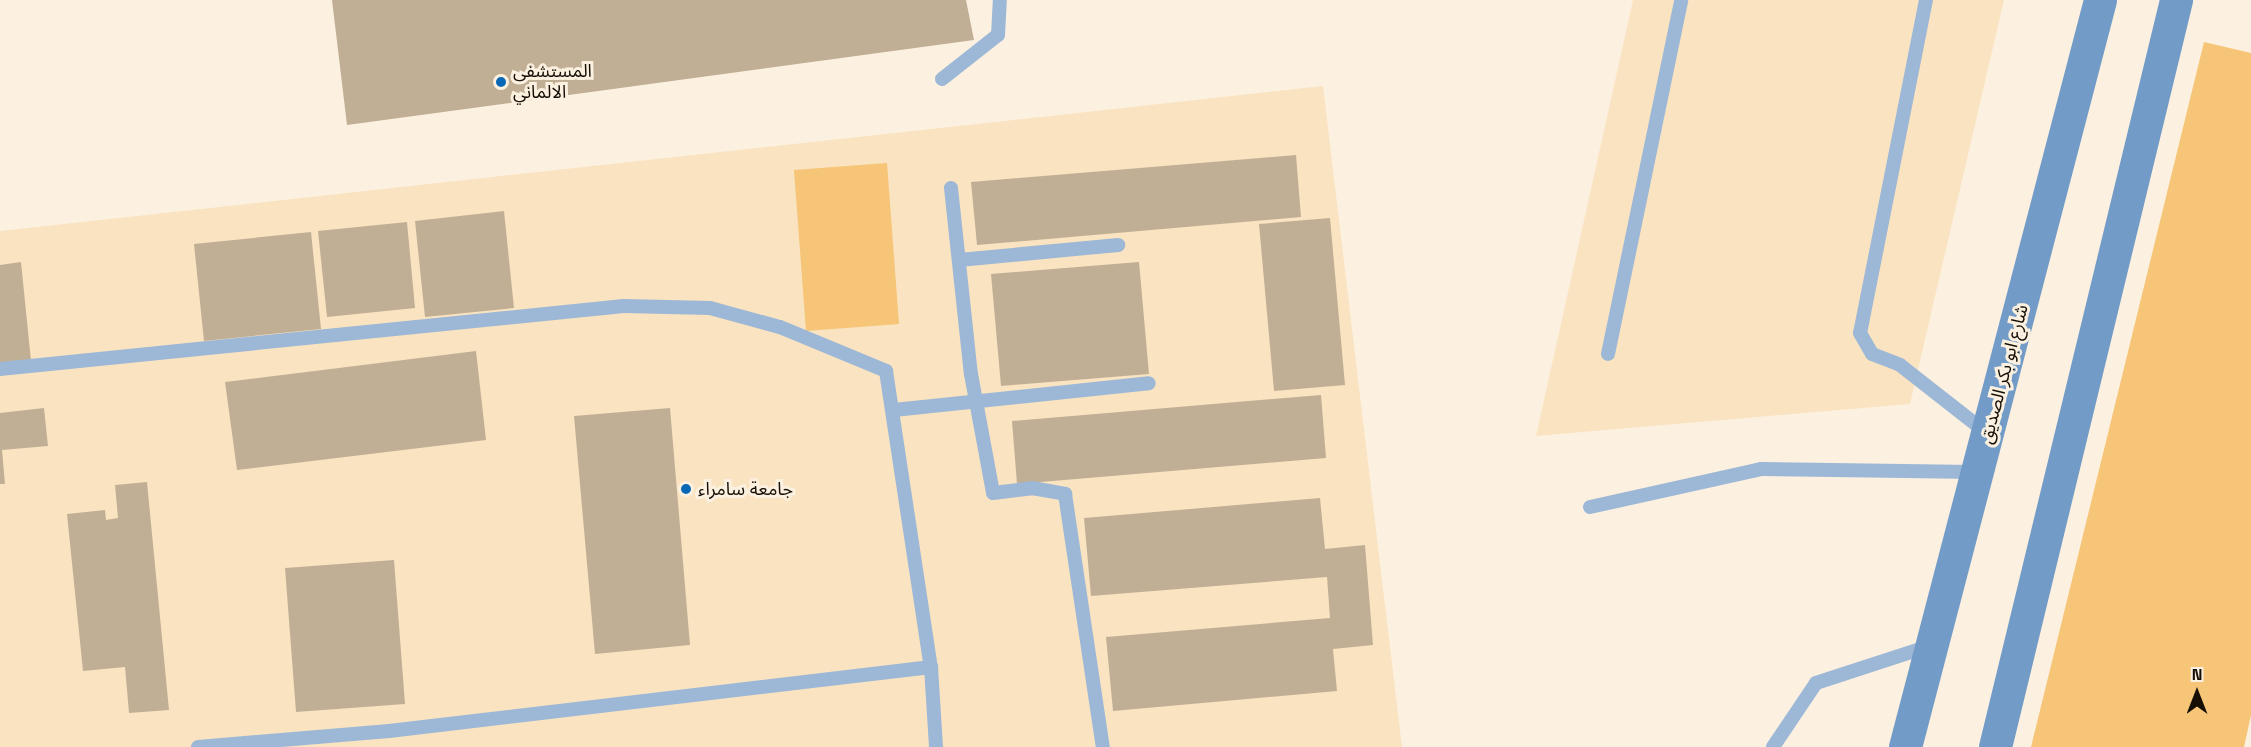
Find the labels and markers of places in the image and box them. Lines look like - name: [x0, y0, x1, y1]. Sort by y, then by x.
- place label: المستشفى الالماني: [513, 61, 592, 104]
- marker: المستشفى الالماني: [494, 75, 508, 89]
- place label: جامعة سامراء: [698, 478, 793, 500]
- marker: جامعة سامراء: [679, 482, 693, 496]

